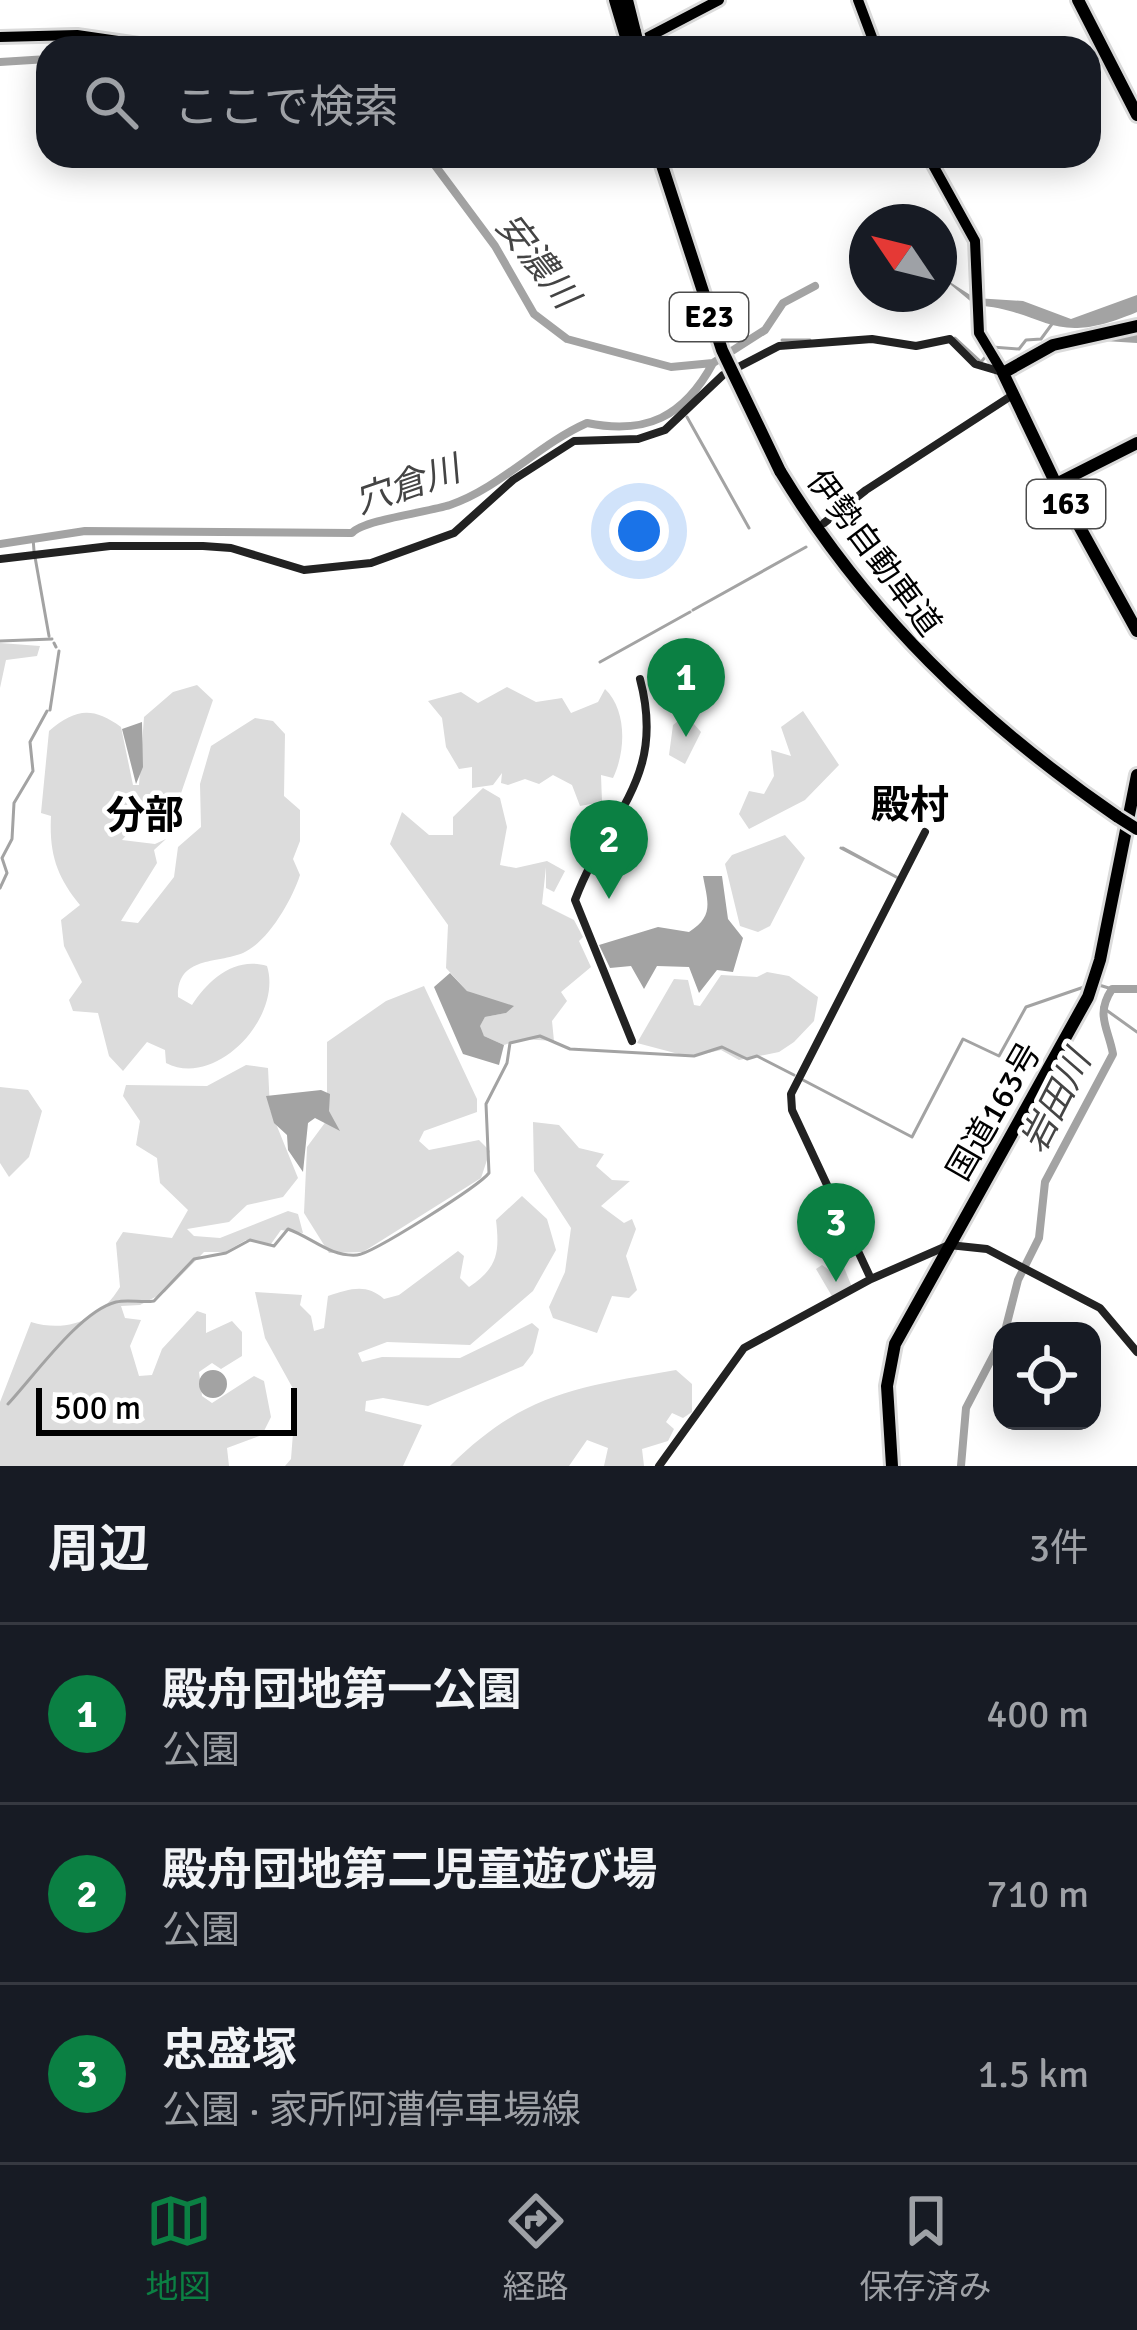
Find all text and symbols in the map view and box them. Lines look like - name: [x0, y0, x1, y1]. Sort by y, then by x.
- search box: [36, 36, 1101, 168]
- icon: search: [78, 69, 144, 135]
- text: ここで検索: [174, 80, 399, 135]
- north arrow: [849, 204, 957, 312]
- water label: 安濃川: [486, 205, 590, 320]
- road number: E23: [670, 293, 748, 341]
- water label: 穴倉川: [349, 445, 470, 524]
- street label: 伊勢自動車道: [798, 462, 950, 644]
- road number: 163: [1027, 480, 1105, 528]
- your location: [609, 501, 669, 561]
- pin: 1: [647, 638, 725, 737]
- district label: 殿村: [871, 781, 949, 829]
- district label: 分部: [106, 791, 184, 839]
- pin: 2: [570, 800, 648, 899]
- street label: 国道163号: [938, 1035, 1050, 1188]
- water label: 岩田川: [1012, 1040, 1103, 1160]
- pin: 3: [797, 1183, 875, 1282]
- map controls: [993, 1322, 1101, 1430]
- button: locate: [993, 1322, 1101, 1430]
- scale bar: [36, 1382, 297, 1435]
- text: 500 m: [54, 1388, 141, 1429]
- text: 周辺: [48, 1518, 150, 1581]
- text: 3件: [1029, 1524, 1089, 1572]
- text: 殿舟団地第一公園: [162, 1663, 522, 1718]
- text: 1: [76, 1690, 98, 1738]
- text: 400 m: [986, 1690, 1089, 1738]
- text: 公園: [162, 1726, 240, 1774]
- text: 殿舟団地第二児童遊び場: [162, 1843, 657, 1898]
- text: 2: [76, 1870, 98, 1918]
- text: 710 m: [986, 1870, 1089, 1918]
- text: 公園: [162, 1906, 240, 1954]
- text: 忠盛塚: [162, 2023, 297, 2078]
- text: 3: [76, 2050, 98, 2098]
- text: 1.5 km: [977, 2050, 1089, 2098]
- text: 公園 · 家所阿漕停車場線: [162, 2086, 581, 2134]
- tab: 地図: [146, 2188, 212, 2308]
- tab: 経路: [503, 2188, 569, 2308]
- tab: 保存済み: [860, 2188, 992, 2308]

